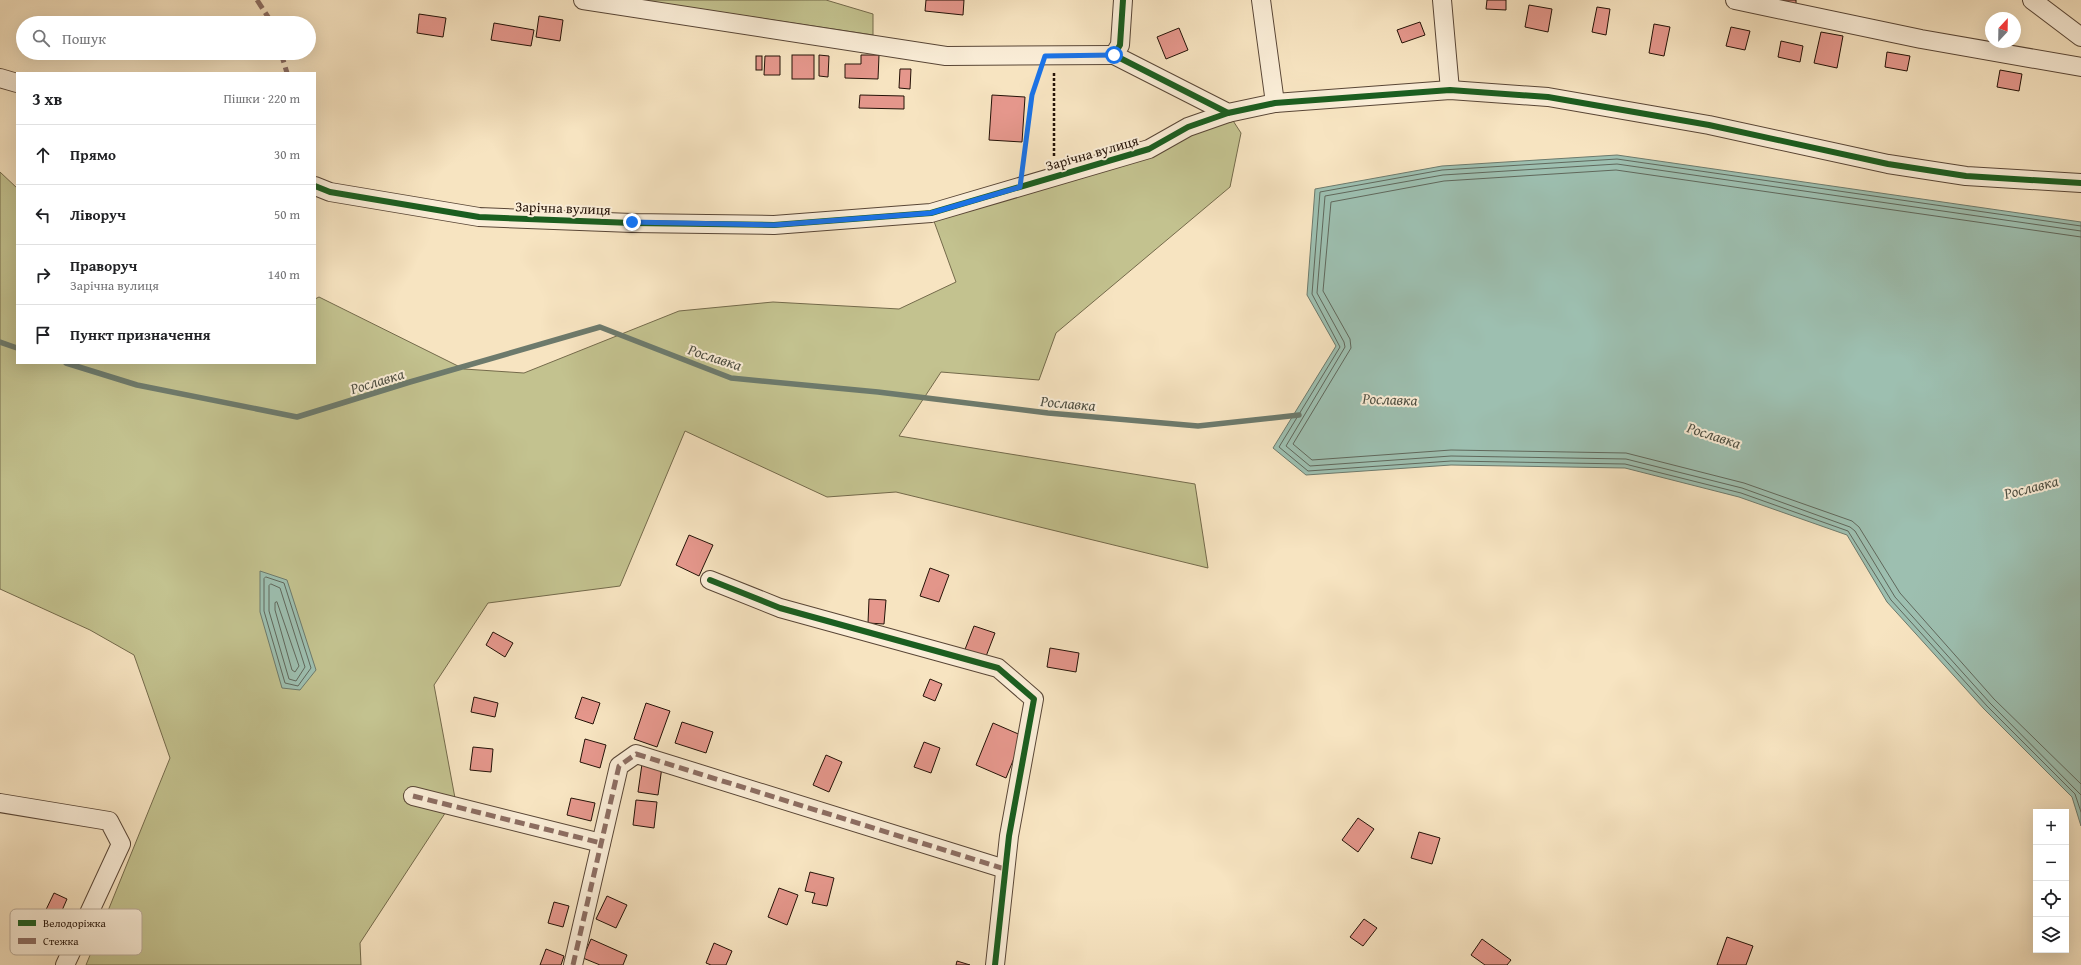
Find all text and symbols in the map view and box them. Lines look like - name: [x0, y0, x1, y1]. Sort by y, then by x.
- north arrow: [1985, 12, 2021, 48]
- search box: [16, 16, 316, 60]
- icon: search: [30, 27, 52, 49]
- text: Пошук: [62, 28, 106, 49]
- route start: [1105, 46, 1123, 64]
- text: 3 хв: [32, 86, 62, 111]
- text: Пішки · 220 m: [223, 89, 300, 108]
- street label: Зарічна вулиця: [1043, 130, 1141, 176]
- icon: ahead: [32, 144, 54, 166]
- text: Прямо: [70, 144, 116, 165]
- text: 30 m: [274, 145, 300, 164]
- street label: Зарічна вулиця: [515, 196, 611, 220]
- icon: left: [32, 204, 54, 226]
- text: Ліворуч: [70, 204, 126, 225]
- text: 50 m: [274, 205, 300, 224]
- route end: [623, 213, 641, 231]
- text: Праворуч: [70, 255, 137, 276]
- icon: right: [32, 264, 54, 286]
- text: 140 m: [268, 265, 300, 284]
- text: Зарічна вулиця: [70, 276, 159, 295]
- icon: arrive: [32, 324, 54, 346]
- text: Пункт призначення: [70, 324, 211, 345]
- water label: Рославка: [685, 338, 745, 376]
- water label: Рославка: [347, 363, 407, 399]
- water label: Рославка: [1361, 388, 1418, 410]
- water label: Рославка: [1039, 390, 1097, 416]
- water label: Рославка: [1684, 416, 1744, 454]
- water label: Рославка: [2001, 470, 2060, 504]
- map controls: [2033, 809, 2069, 953]
- button: +: [2033, 809, 2069, 845]
- button: −: [2033, 845, 2069, 881]
- button: locate: [2033, 881, 2069, 917]
- legend: [10, 909, 142, 955]
- text: Велодоріжка: [43, 915, 106, 931]
- button: layers: [2033, 917, 2069, 953]
- text: Стежка: [43, 933, 79, 949]

